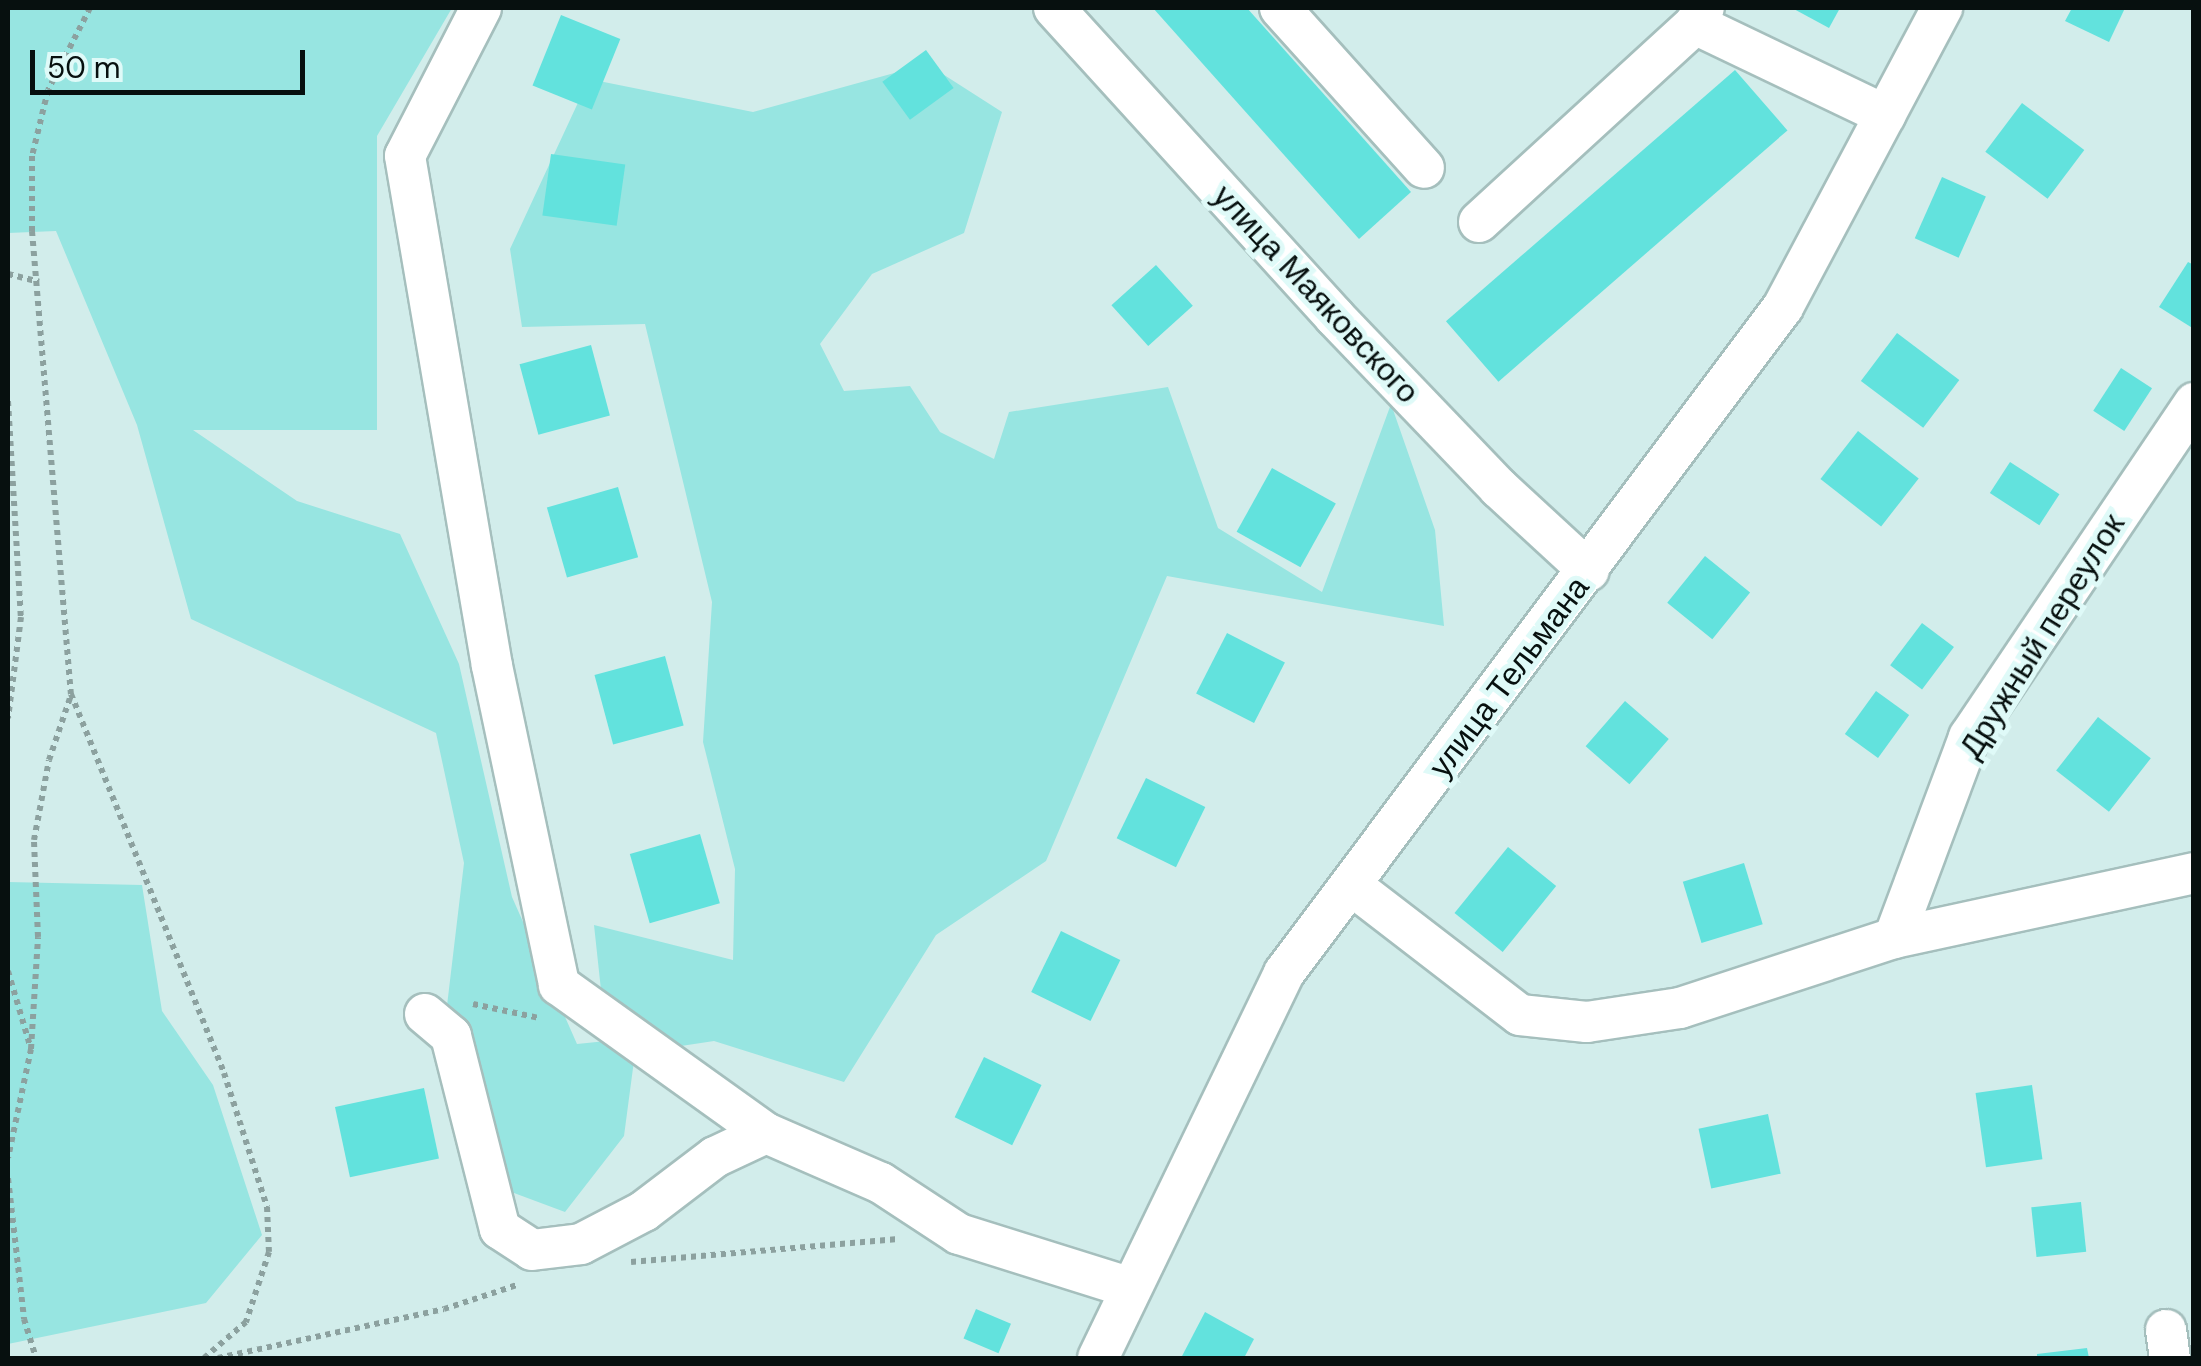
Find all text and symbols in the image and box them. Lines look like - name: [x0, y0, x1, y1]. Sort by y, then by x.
- scale bar: [35, 30, 310, 92]
- text: 50 m: [47, 48, 121, 87]
- street label: улица Маяковского: [1205, 177, 1427, 411]
- street label: Дружный переулок: [1951, 507, 2133, 765]
- street label: улица Тельмана: [1421, 569, 1597, 785]

